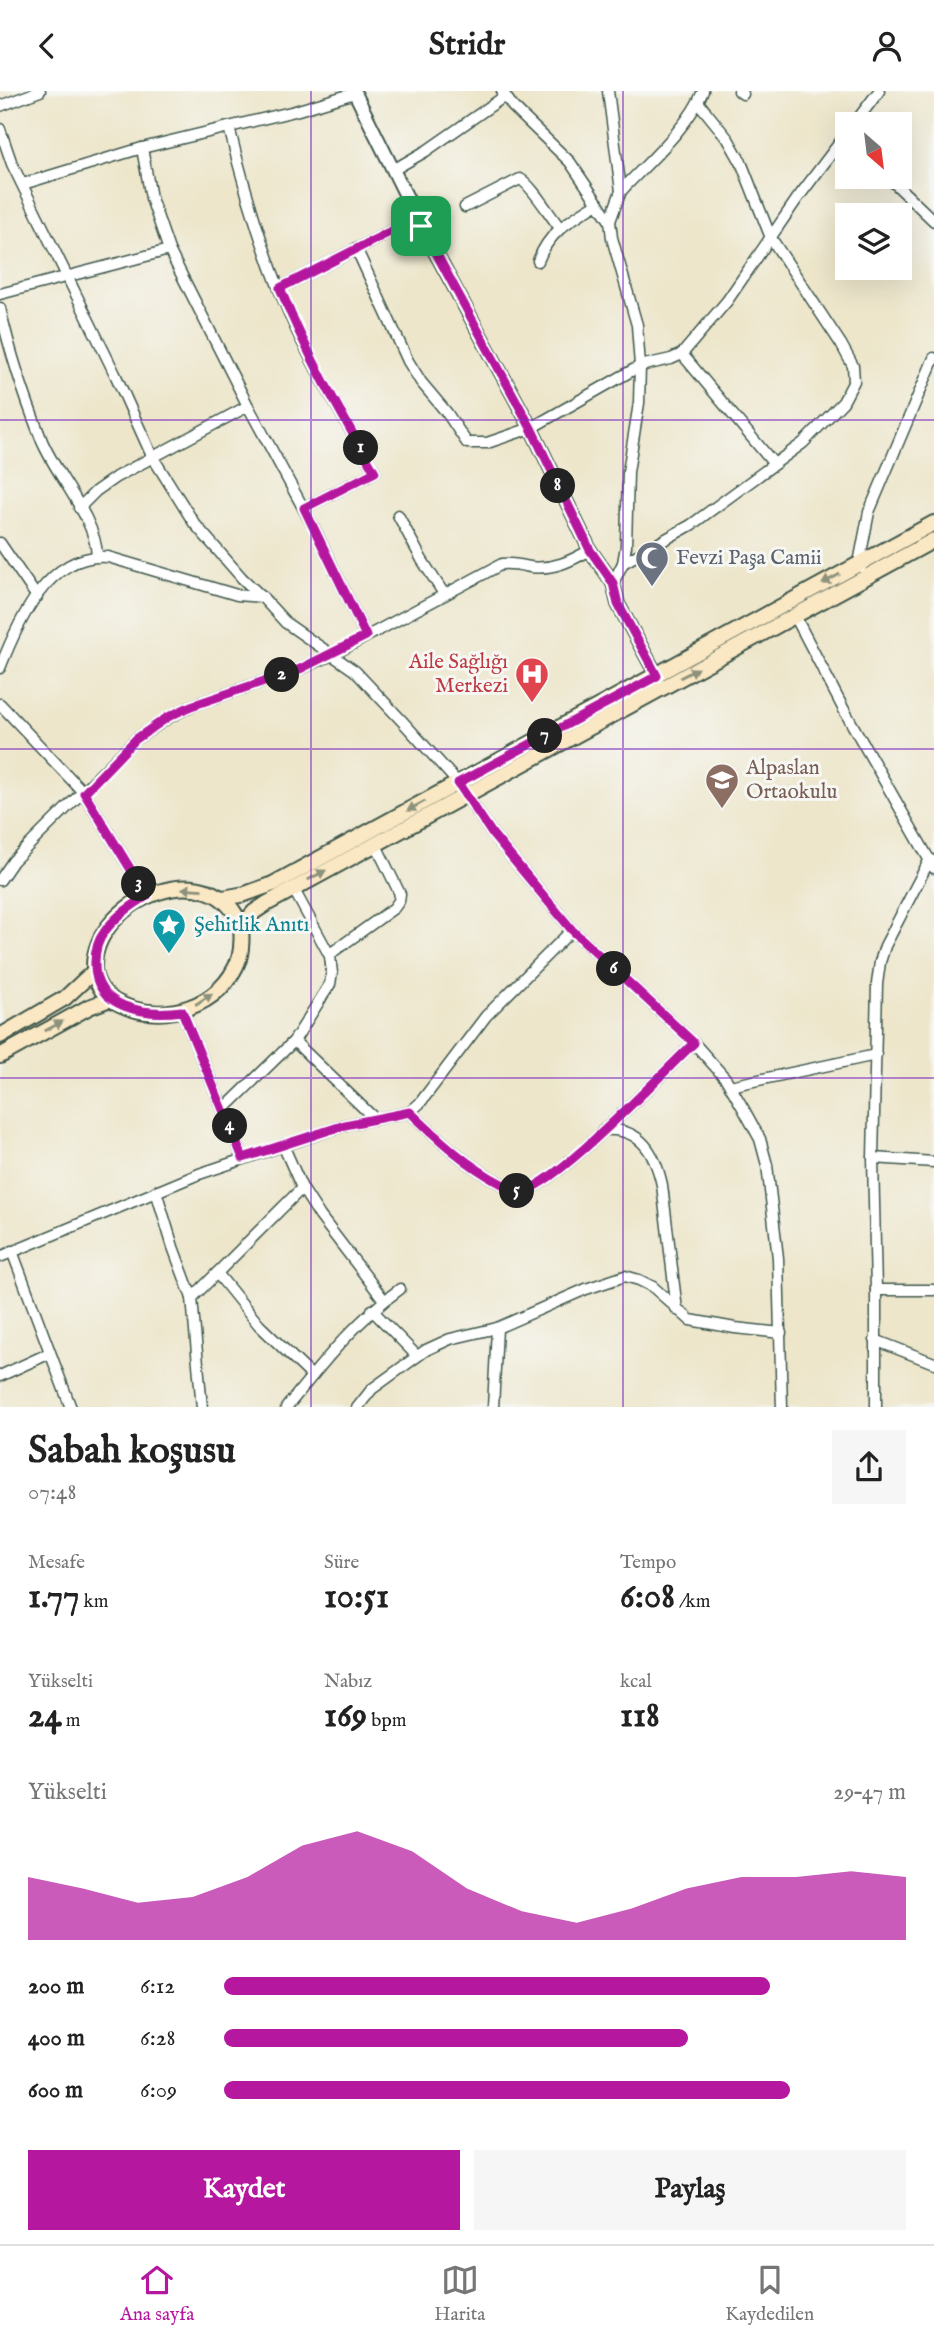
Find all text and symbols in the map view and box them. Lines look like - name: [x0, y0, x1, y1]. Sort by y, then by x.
- text: Stridr: [429, 25, 505, 66]
- icon: back: [28, 27, 66, 65]
- icon: person: [868, 27, 906, 65]
- north arrow: [835, 112, 912, 189]
- map controls: [835, 112, 912, 280]
- pin: [391, 196, 451, 256]
- button: layers: [835, 203, 912, 280]
- icon: arrive: [402, 207, 440, 245]
- pin: 1: [344, 431, 378, 465]
- text: 1: [357, 435, 364, 459]
- pin: 8: [540, 469, 576, 503]
- text: 8: [554, 473, 561, 497]
- mosque icon: Fevzi Paşa Camii: [633, 539, 671, 588]
- place label: Fevzi Paşa Camii: [676, 545, 822, 572]
- one-way arrow: [821, 573, 840, 585]
- place label: Aile Sağlığı Merkezi: [408, 649, 508, 700]
- hospital icon: Aile Sağlığı Merkezi: [513, 655, 551, 704]
- pin: 2: [264, 657, 300, 693]
- text: 2: [277, 662, 286, 686]
- one-way arrow: [680, 667, 699, 679]
- pin: 7: [528, 719, 562, 753]
- text: 7: [540, 723, 549, 747]
- place label: Alpaslan Ortaokulu: [745, 755, 837, 806]
- school or university icon: Alpaslan Ortaokulu: [703, 761, 741, 810]
- one-way arrow: [407, 800, 426, 812]
- pin: 3: [122, 867, 156, 901]
- one-way arrow: [307, 869, 327, 881]
- text: 3: [135, 871, 142, 895]
- one-way arrow: [180, 883, 202, 894]
- place icon: Şehitlik Anıtı: [150, 906, 188, 955]
- place label: Şehitlik Anıtı: [194, 912, 309, 939]
- pin: 6: [596, 951, 632, 987]
- text: 6: [609, 956, 618, 980]
- one-way arrow: [195, 993, 214, 1006]
- one-way arrow: [45, 1020, 64, 1032]
- pin: 4: [212, 1109, 247, 1143]
- text: 4: [225, 1113, 234, 1137]
- pin: 5: [500, 1173, 534, 1209]
- text: 5: [513, 1178, 520, 1202]
- text: Sabah koşusu: [28, 1428, 236, 1476]
- button: share: [832, 1430, 906, 1504]
- text: 07:48: [28, 1478, 76, 1507]
- text: Mesafe: [28, 1551, 85, 1575]
- text: Süre: [324, 1551, 359, 1575]
- text: Tempo: [620, 1551, 676, 1575]
- text: 1.77: [28, 1575, 79, 1620]
- text: 10:51: [324, 1575, 389, 1620]
- text: 6:08: [620, 1575, 675, 1620]
- text: km: [79, 1590, 108, 1614]
- text: /km: [675, 1590, 710, 1614]
- text: Yükselti: [28, 1670, 93, 1694]
- text: Nabız: [324, 1670, 372, 1694]
- text: kcal: [620, 1670, 652, 1694]
- text: 24: [28, 1694, 62, 1739]
- text: 169: [324, 1694, 367, 1739]
- text: 118: [620, 1694, 660, 1739]
- text: m: [62, 1709, 80, 1733]
- text: bpm: [367, 1709, 406, 1733]
- text: Yükselti: [28, 1778, 107, 1807]
- text: 29–47 m: [833, 1778, 906, 1807]
- text: 200 m: [28, 1972, 84, 2001]
- text: 6:12: [140, 1972, 175, 2001]
- text: 400 m: [28, 2024, 85, 2053]
- text: 6:28: [140, 2024, 176, 2053]
- text: 600 m: [28, 2076, 83, 2105]
- text: 6:09: [140, 2076, 177, 2105]
- button: Kaydet: [28, 2150, 460, 2230]
- button: Paylaş: [474, 2150, 906, 2230]
- tab: Ana sayfa: [120, 2261, 194, 2327]
- tab: Harita: [434, 2261, 486, 2327]
- tab: Kaydedilen: [725, 2261, 814, 2327]

